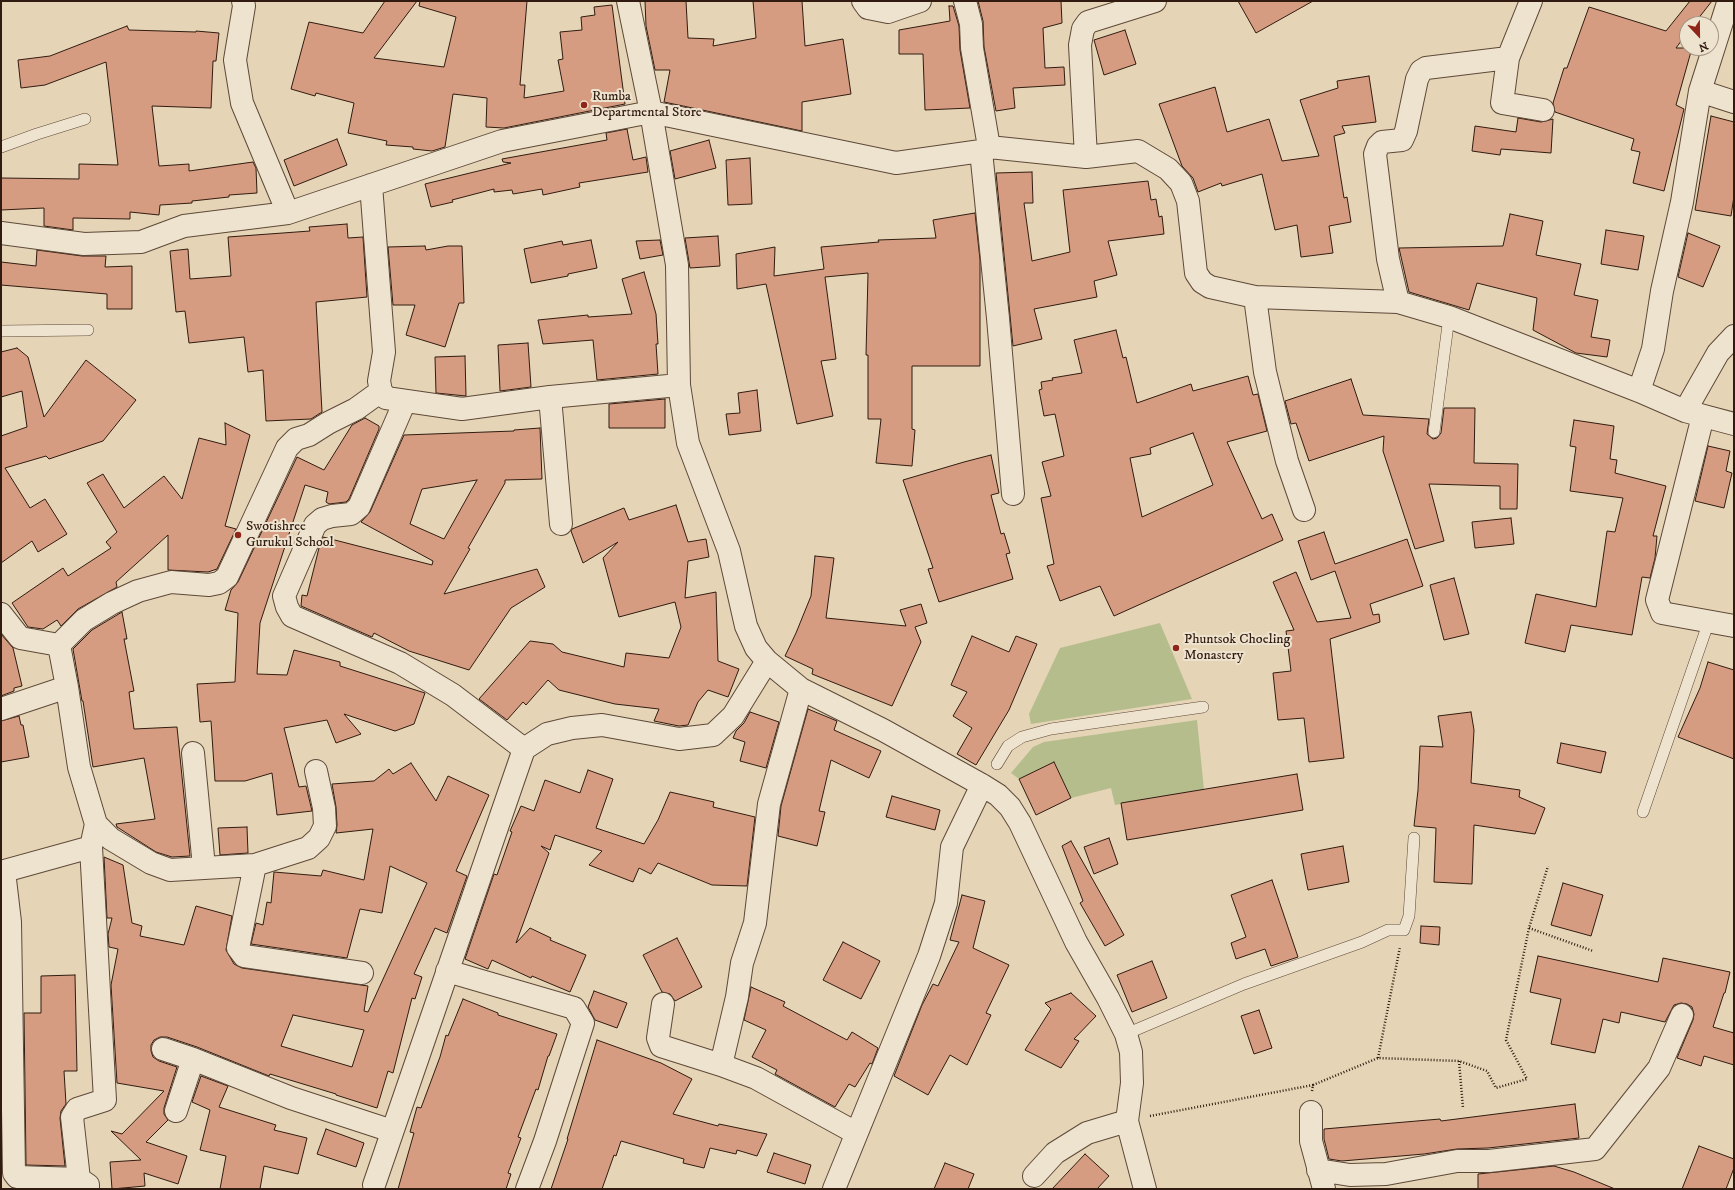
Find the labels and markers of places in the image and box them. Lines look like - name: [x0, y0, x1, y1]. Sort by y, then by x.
- place label: Rumba Departmental Store: [592, 89, 702, 122]
- marker: Rumba Departmental Store: [579, 100, 589, 110]
- place label: Swotishree Gurukul School: [246, 519, 334, 552]
- marker: Swotishree Gurukul School: [233, 530, 243, 540]
- place label: Phuntsok Choeling Monastery: [1184, 632, 1290, 664]
- marker: Phuntsok Choeling Monastery: [1171, 643, 1181, 653]

